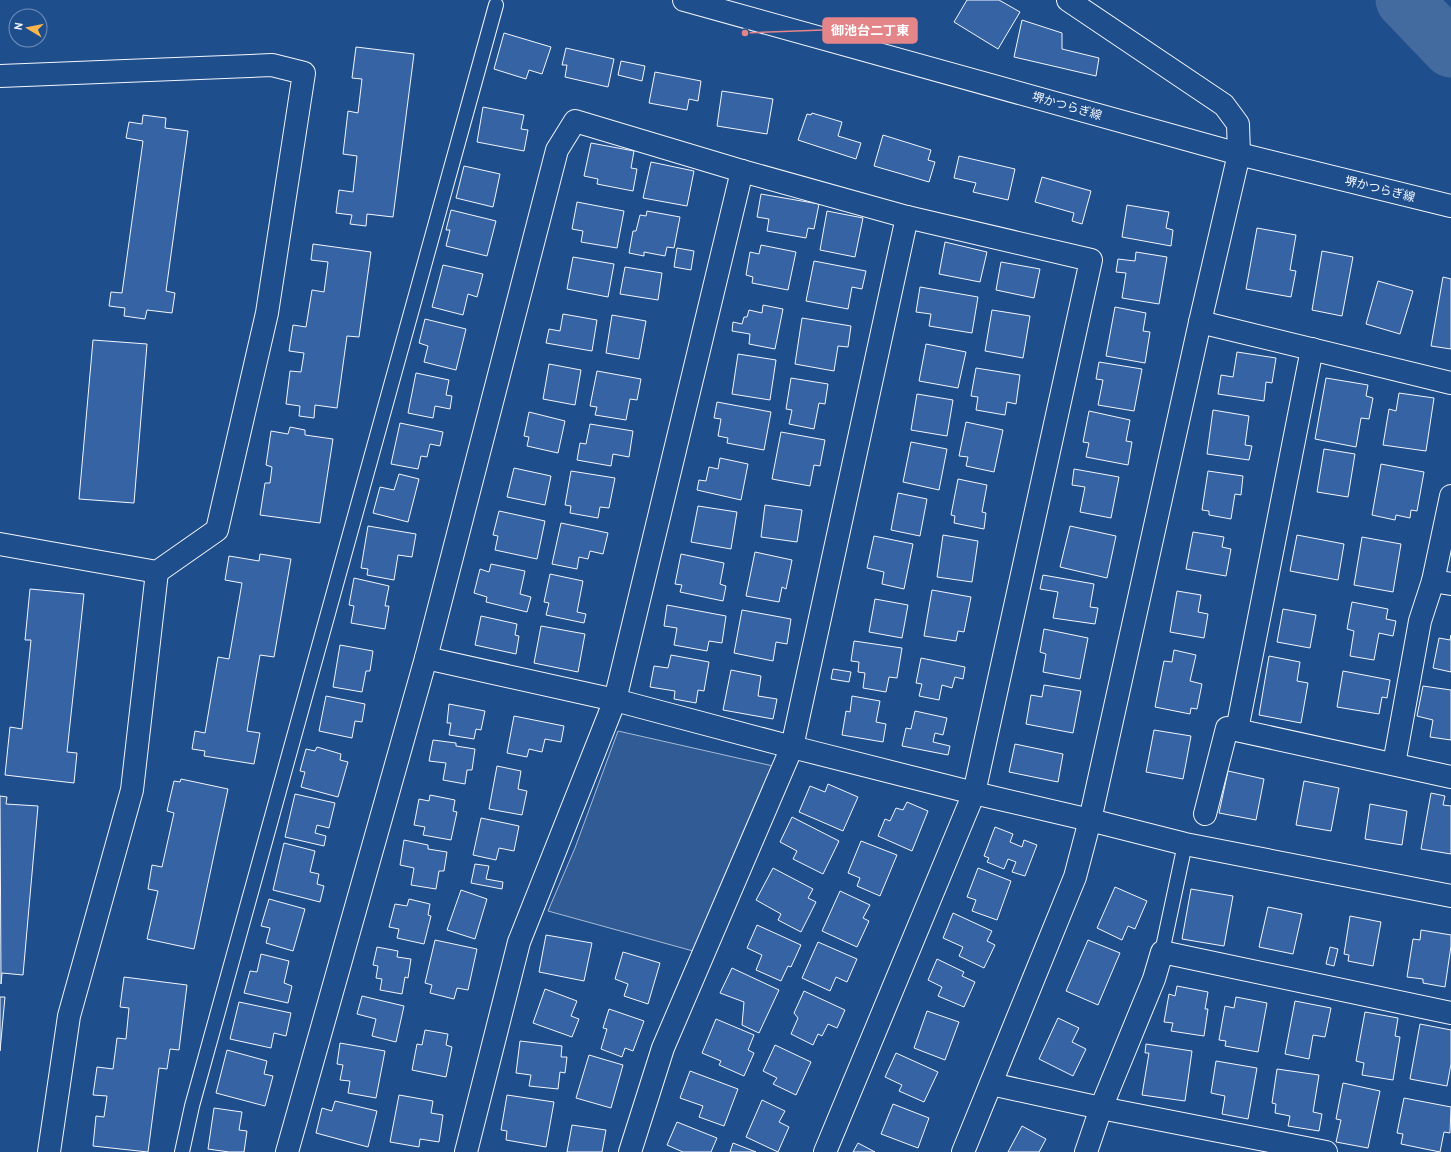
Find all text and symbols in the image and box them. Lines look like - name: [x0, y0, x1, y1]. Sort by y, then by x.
- north arrow: [8, 8, 48, 48]
- callout: 御池台二丁東: [823, 18, 917, 43]
- text: N: [11, 21, 26, 31]
- text: 御池台二丁東: [831, 22, 909, 39]
- street label: 堺かつらぎ線: [1030, 88, 1104, 123]
- street label: 堺かつらぎ線: [1343, 173, 1417, 205]

